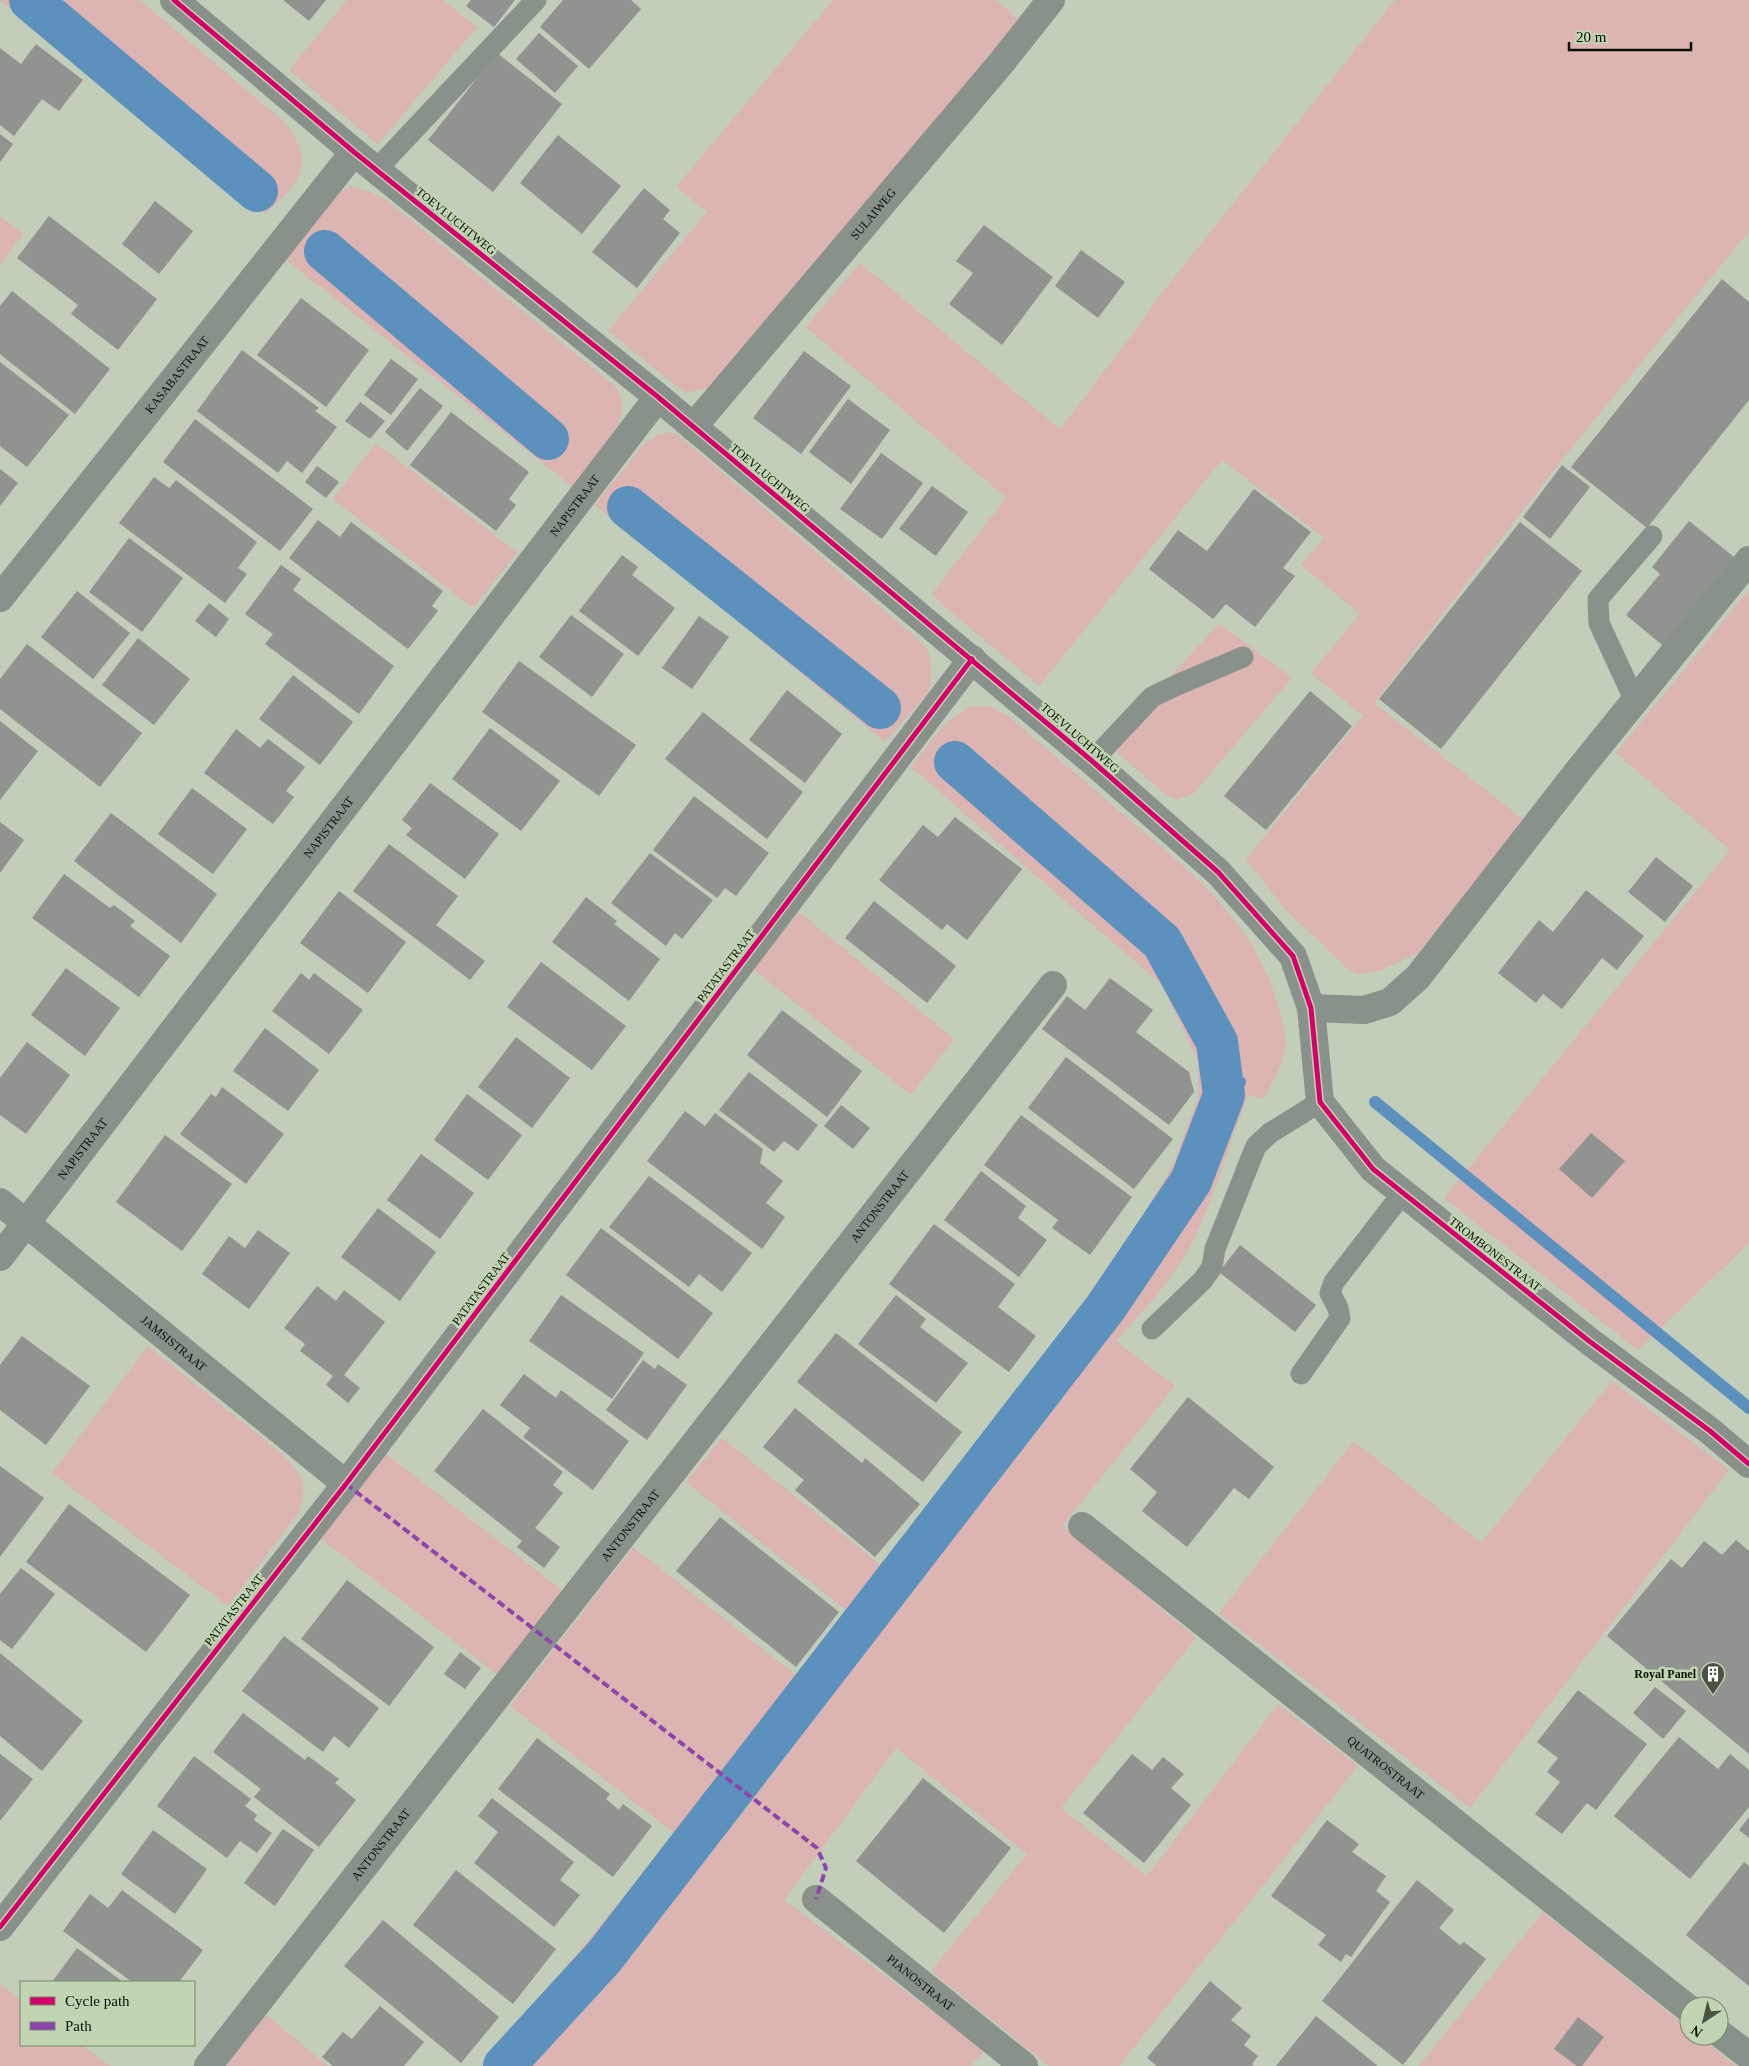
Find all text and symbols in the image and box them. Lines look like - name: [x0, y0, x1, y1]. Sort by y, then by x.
- scale bar: [1569, 20, 1692, 52]
- text: 20 m: [1576, 29, 1607, 45]
- street label: TOEVLUCHTWEG: [413, 184, 499, 258]
- street label: SULAIWEG: [848, 185, 899, 243]
- street label: KASABASTRAAT: [142, 333, 213, 416]
- street label: TOEVLUCHTWEG: [728, 441, 813, 515]
- street label: NAPISTRAAT: [547, 472, 603, 539]
- street label: TOEVLUCHTWEG: [1038, 700, 1122, 776]
- street label: NAPISTRAAT: [301, 793, 357, 861]
- street label: PATATASTRAAT: [694, 927, 758, 1005]
- street label: NAPISTRAAT: [55, 1115, 111, 1182]
- street label: ANTONSTRAAT: [848, 1167, 913, 1245]
- street label: TROMBONESTRAAT: [1446, 1214, 1544, 1295]
- street label: PATATASTRAAT: [449, 1250, 513, 1328]
- street label: JAMSISTRAAT: [138, 1313, 210, 1375]
- street label: ANTONSTRAAT: [598, 1486, 663, 1564]
- street label: PATATASTRAAT: [202, 1571, 267, 1649]
- building icon: Royal Panel: [1700, 1661, 1726, 1695]
- place label: Royal Panel: [1634, 1667, 1697, 1681]
- street label: QUATROSTRAAT: [1344, 1733, 1427, 1803]
- street label: ANTONSTRAAT: [349, 1805, 414, 1883]
- street label: PIANOSTRAAT: [884, 1952, 957, 2014]
- legend: [20, 1981, 195, 2046]
- text: Cycle path: [65, 1993, 130, 2009]
- north arrow: [1679, 1996, 1729, 2046]
- text: Path: [65, 2018, 92, 2034]
- text: N: [1688, 2022, 1705, 2040]

